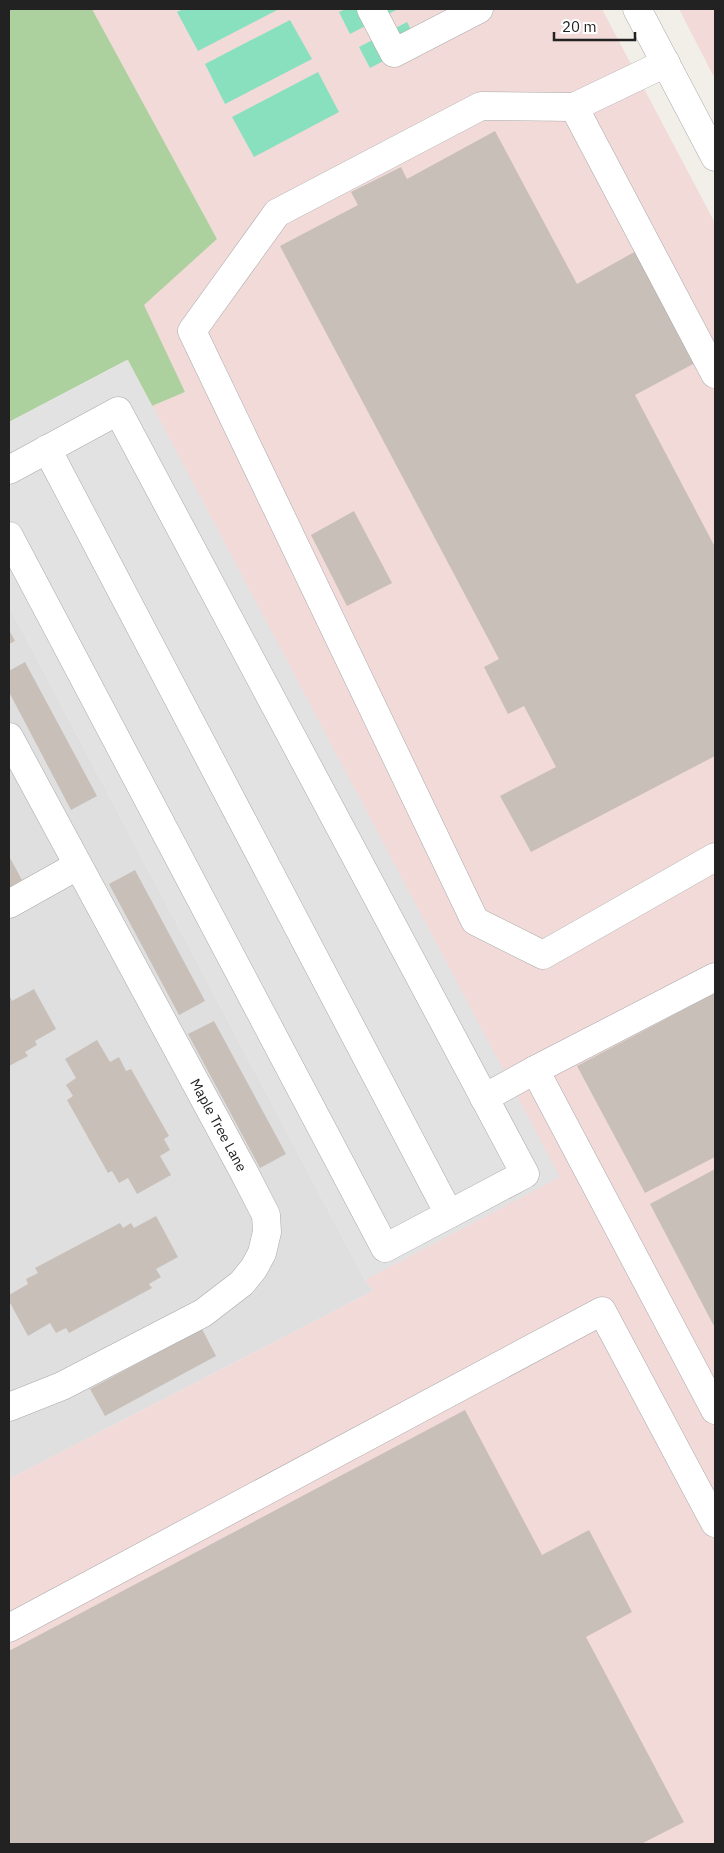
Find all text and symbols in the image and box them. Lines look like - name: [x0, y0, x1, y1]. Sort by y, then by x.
- scale bar: [554, 10, 635, 42]
- text: 20 m: [562, 17, 597, 36]
- street label: Maple Tree Lane: [186, 1075, 251, 1175]

